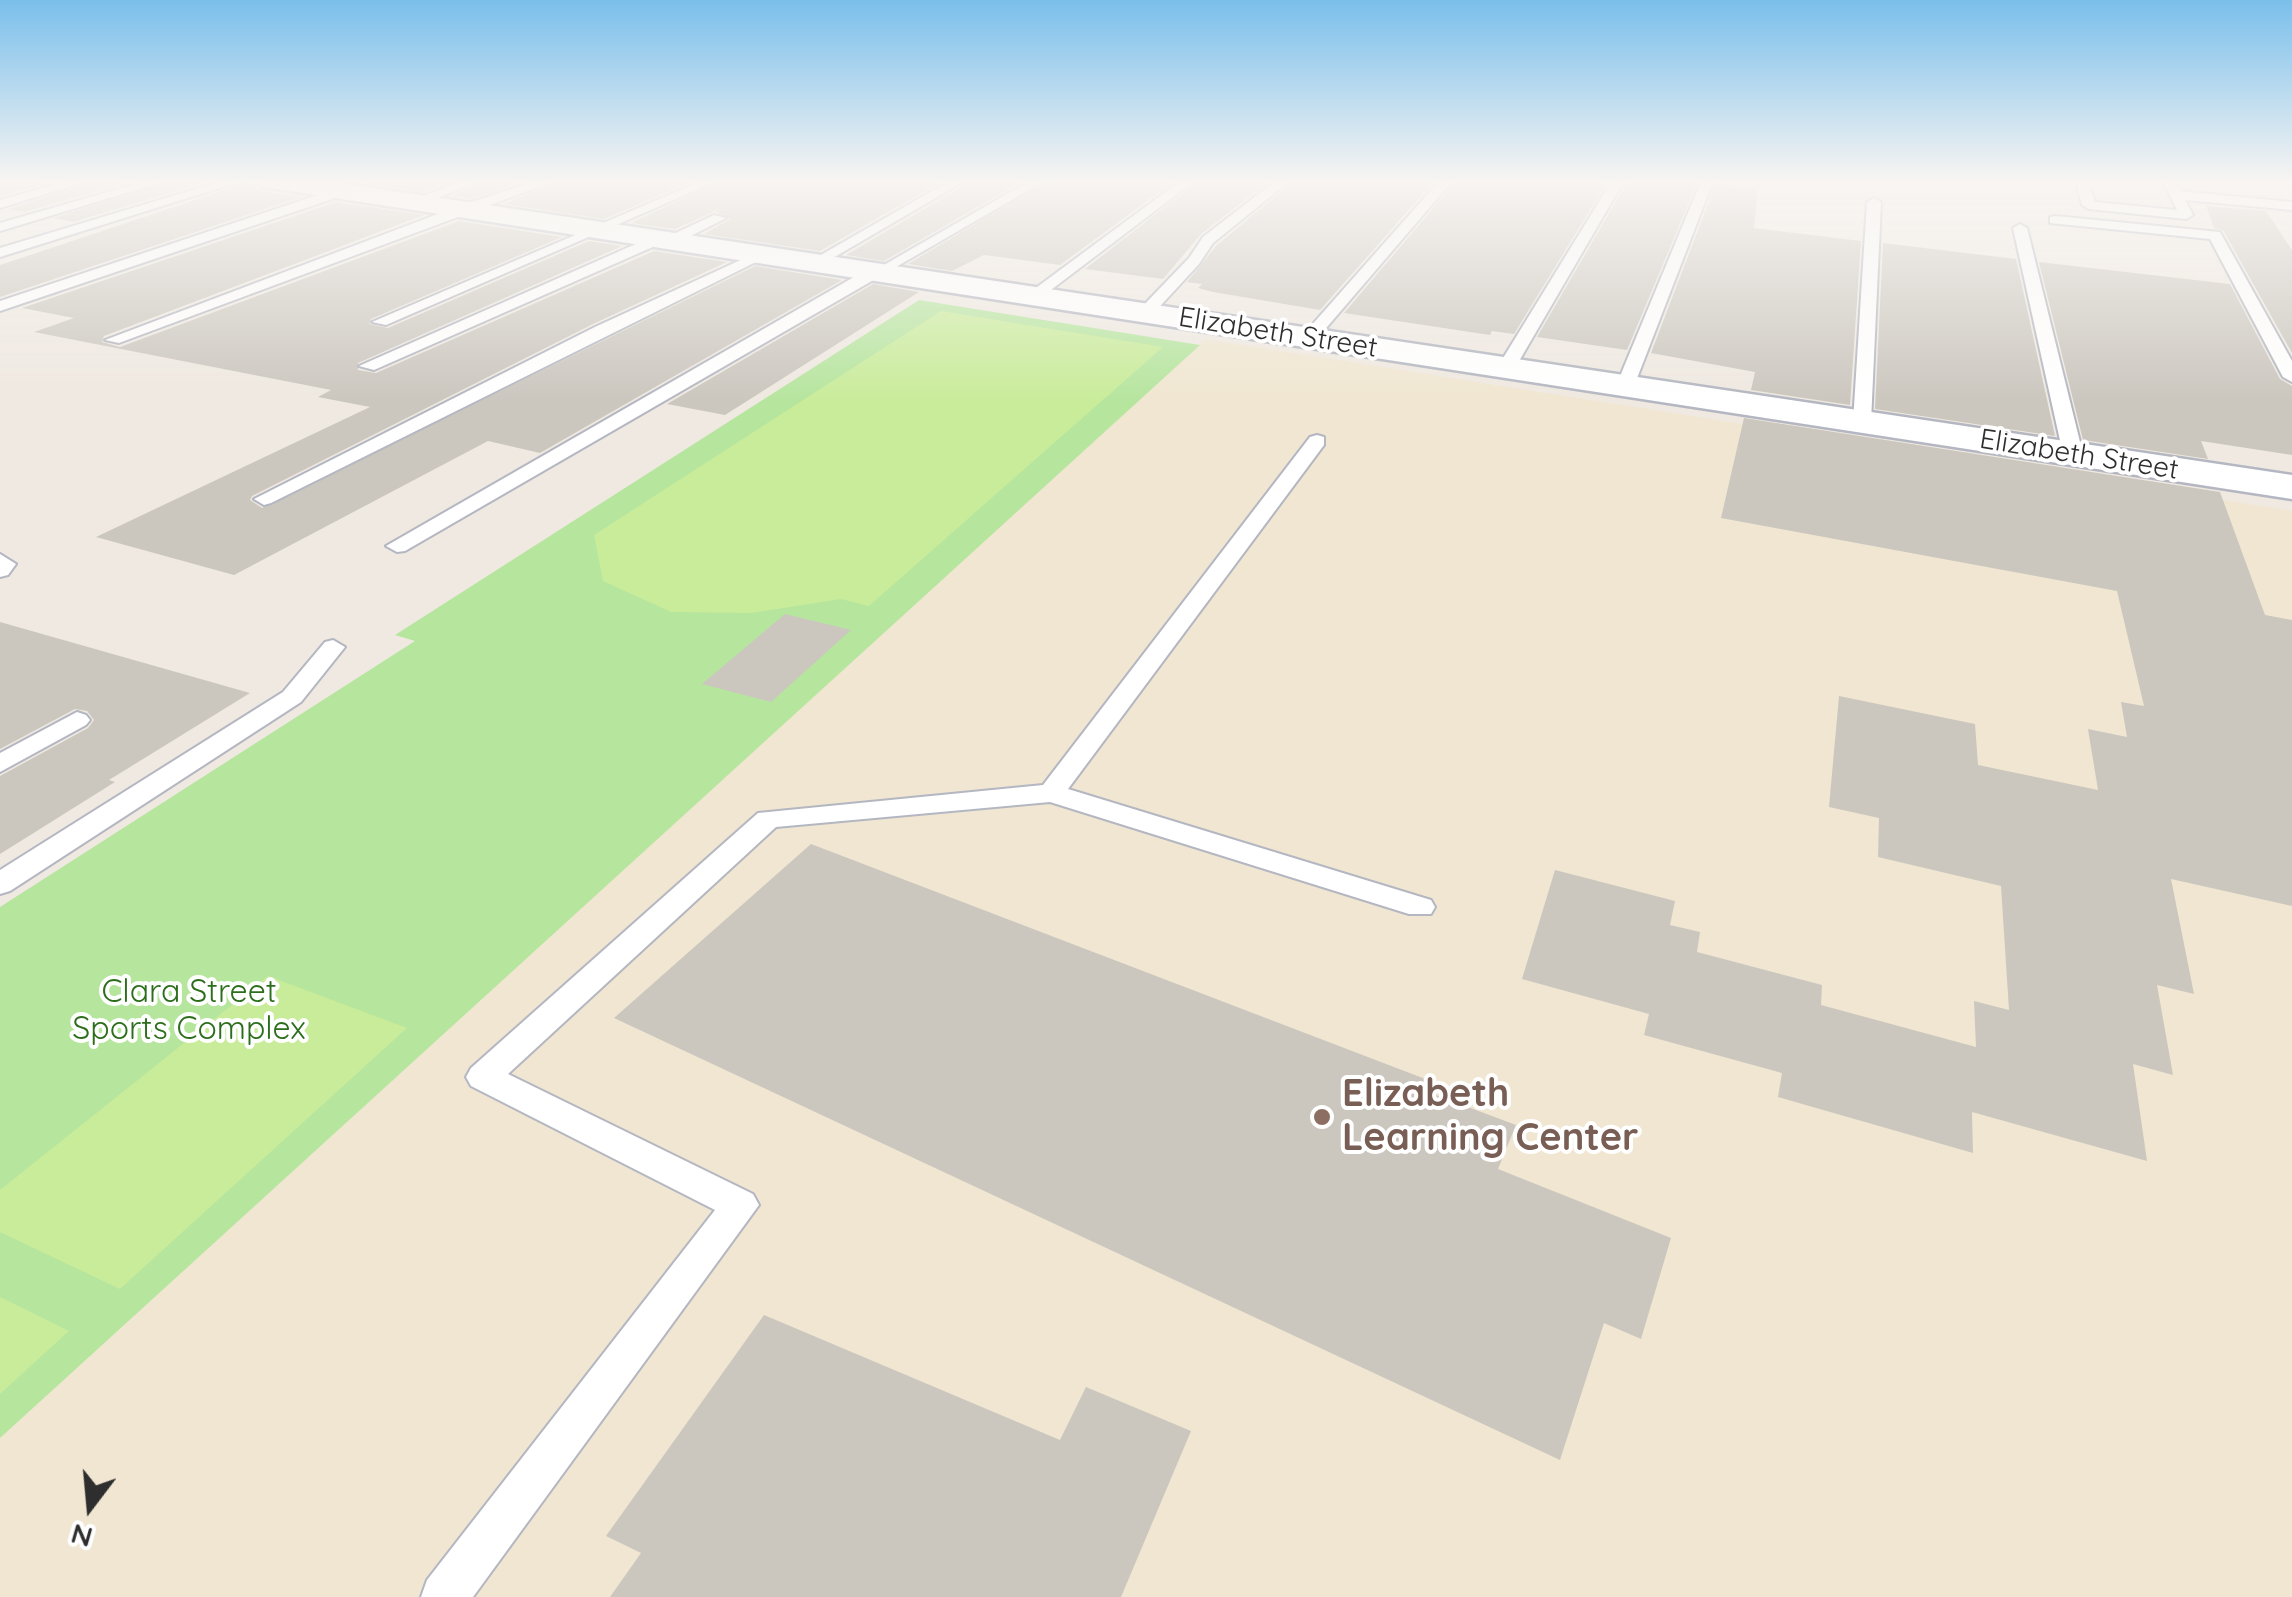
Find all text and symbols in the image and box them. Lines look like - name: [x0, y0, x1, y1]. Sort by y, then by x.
- street label: Elizabeth Street: [1176, 301, 1380, 365]
- street label: Elizabeth Street: [1977, 423, 2181, 487]
- park label: Clara Street Sports Complex: [72, 973, 306, 1048]
- place label: Elizabeth Learning Center: [1342, 1072, 1639, 1162]
- marker: Elizabeth Learning Center: [1311, 1106, 1333, 1128]
- north arrow: [40, 1457, 140, 1557]
- text: N: [67, 1517, 96, 1556]

